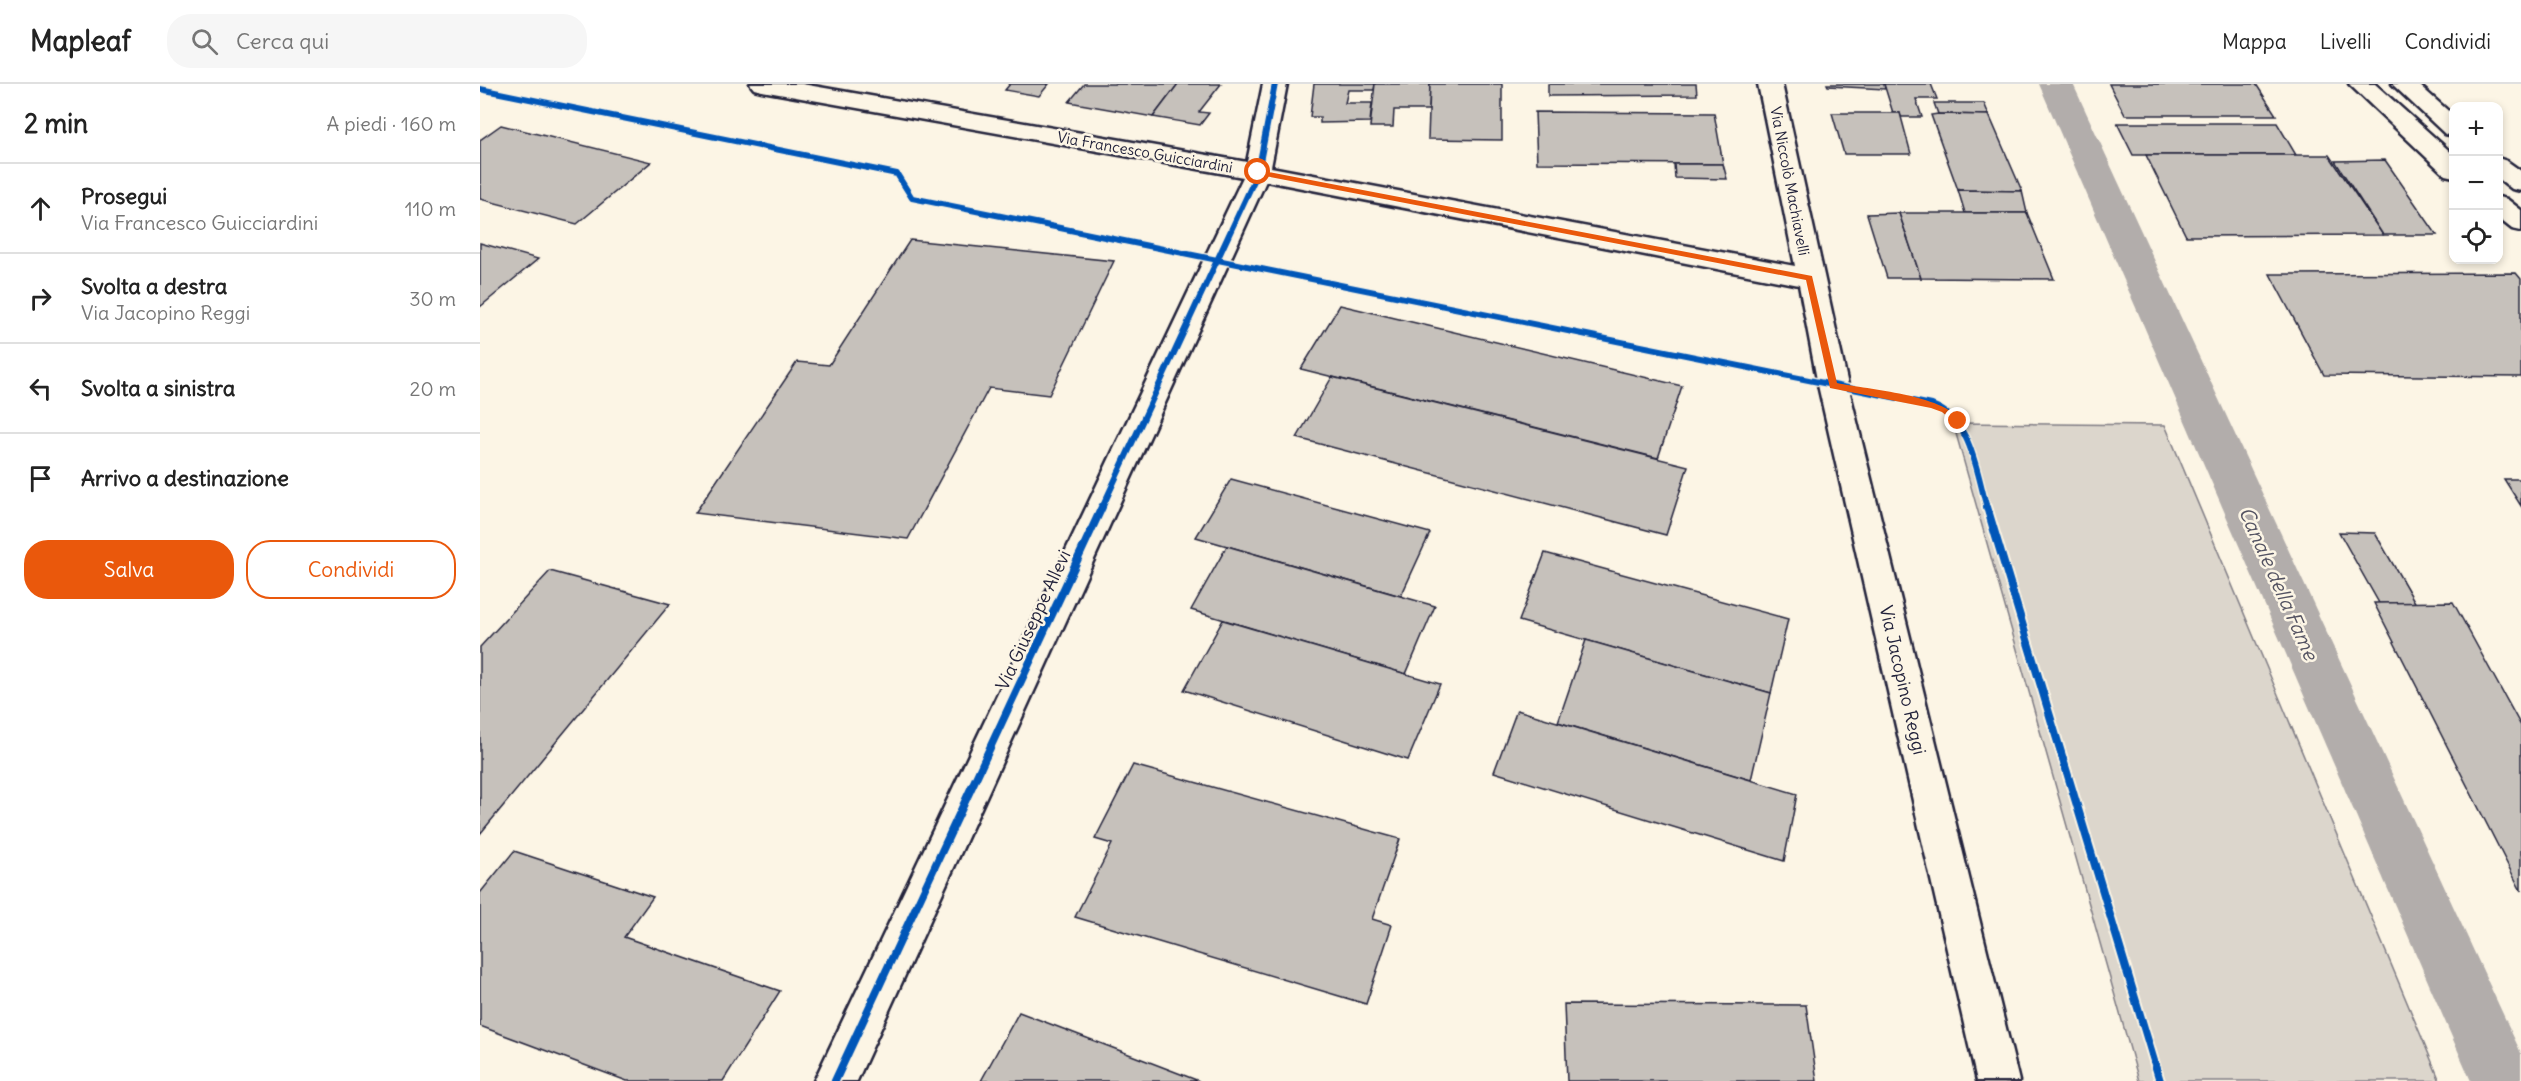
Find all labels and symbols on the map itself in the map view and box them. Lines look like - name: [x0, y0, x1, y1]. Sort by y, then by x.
- street label: Via Niccolò Machiavelli: [1766, 105, 1814, 257]
- street label: Via Francesco Guicciardini: [1056, 127, 1234, 177]
- route start: [1244, 158, 1270, 184]
- route end: [1944, 407, 1970, 433]
- water label: Canale della Fame: [2234, 502, 2324, 665]
- street label: Via Giuseppe Allevi: [990, 546, 1076, 694]
- street label: Via Jacopino Reggi: [1875, 603, 1931, 757]

